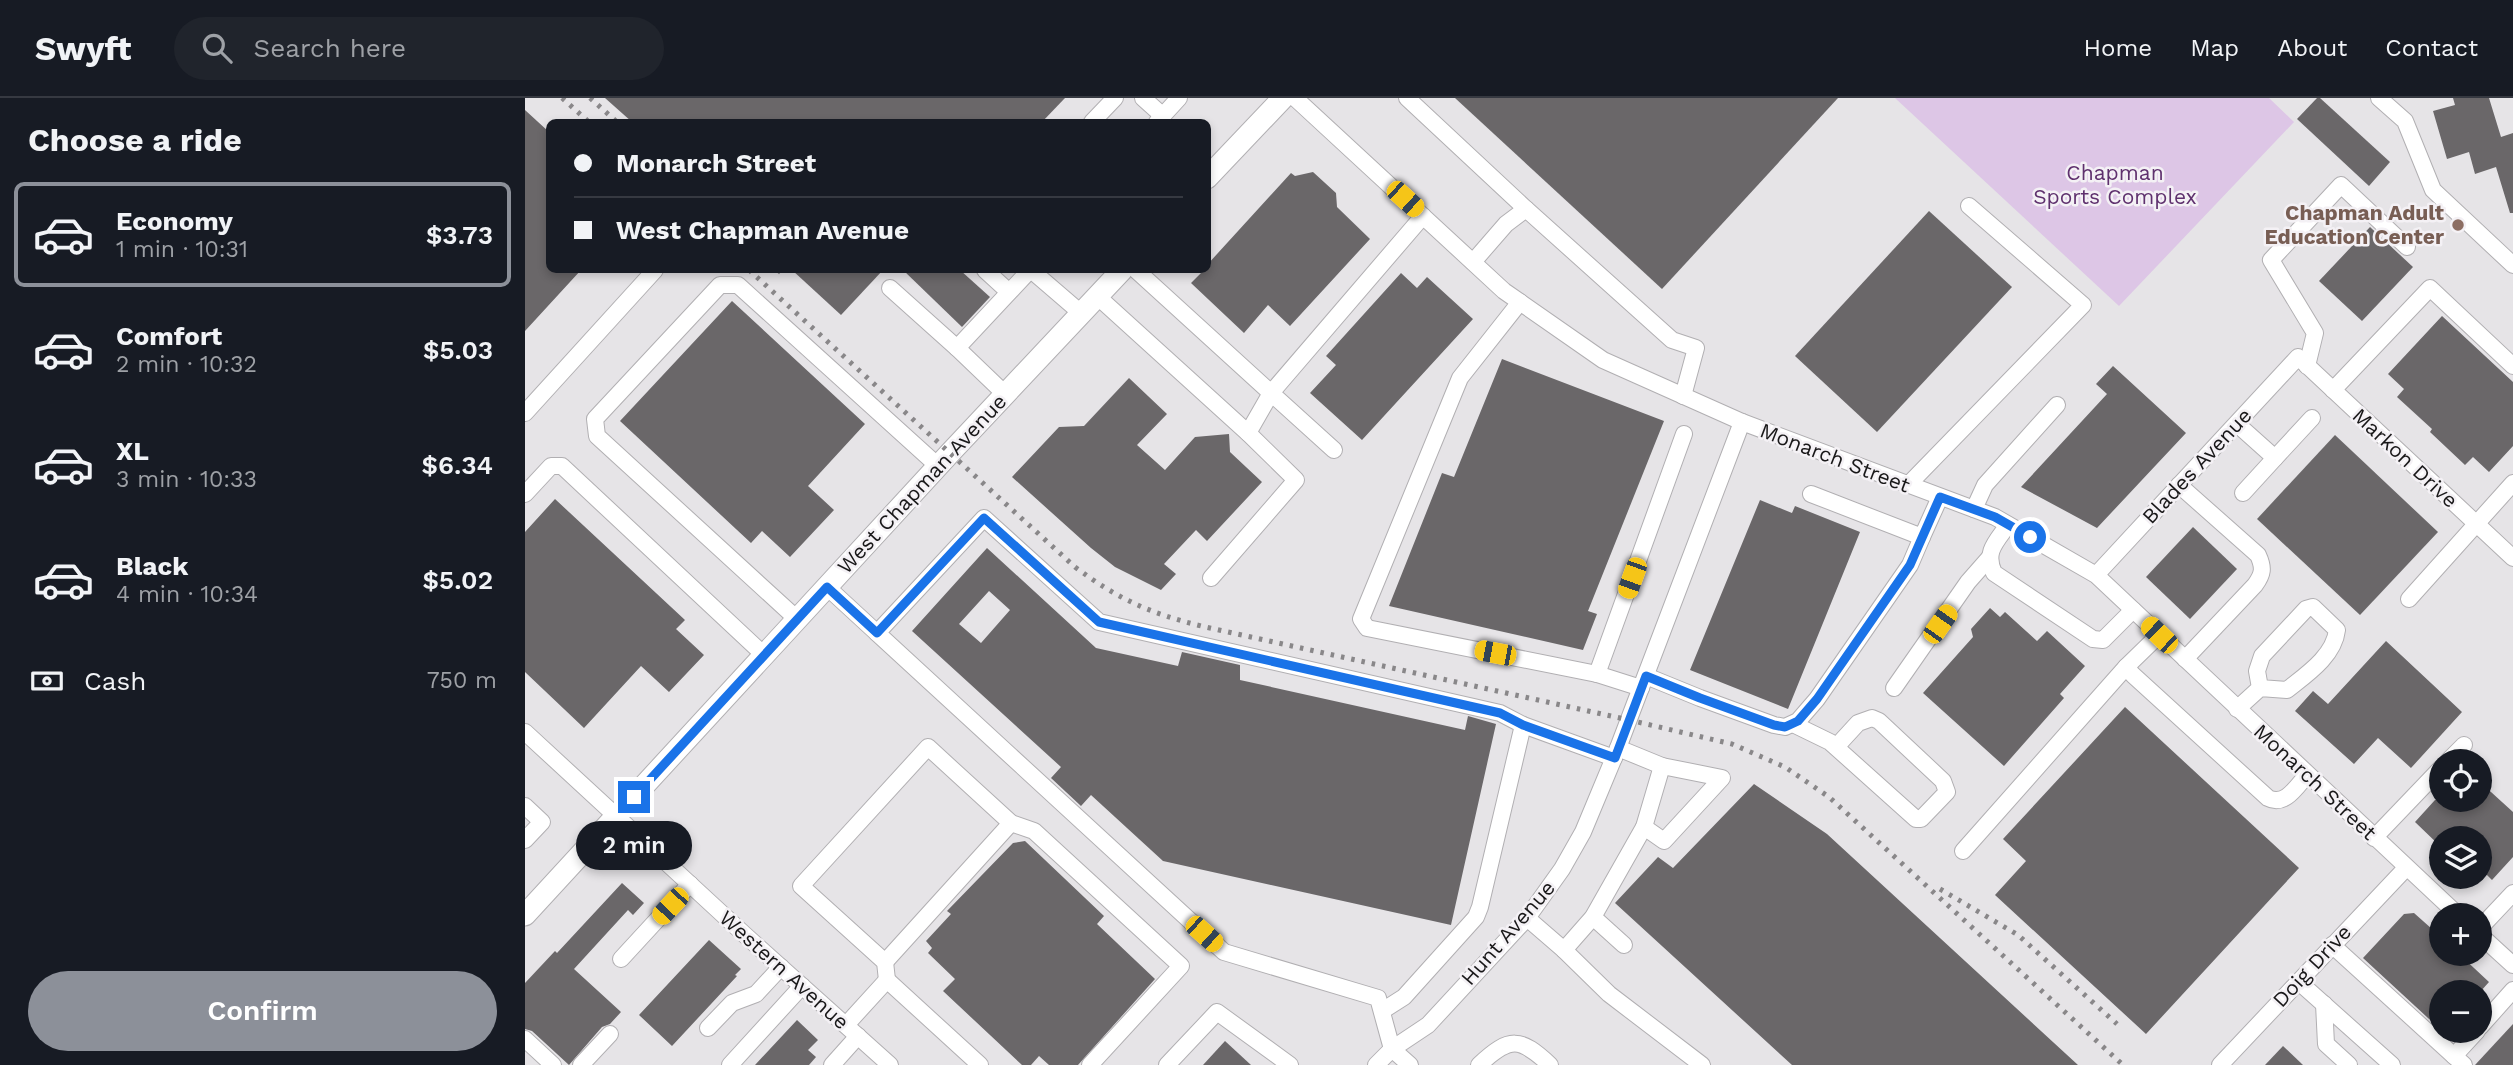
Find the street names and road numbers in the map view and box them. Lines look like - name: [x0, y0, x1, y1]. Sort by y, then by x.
- street label: West Chapman Avenue: [832, 389, 1011, 579]
- street label: Blades Avenue: [2137, 403, 2257, 529]
- street label: Markon Drive: [2348, 403, 2463, 513]
- street label: Monarch Street: [1757, 417, 1914, 498]
- street label: Monarch Street: [2249, 718, 2382, 845]
- street label: Hunt Avenue: [1455, 875, 1560, 990]
- street label: Western Avenue: [714, 905, 854, 1034]
- street label: Doig Drive: [2267, 919, 2356, 1012]

